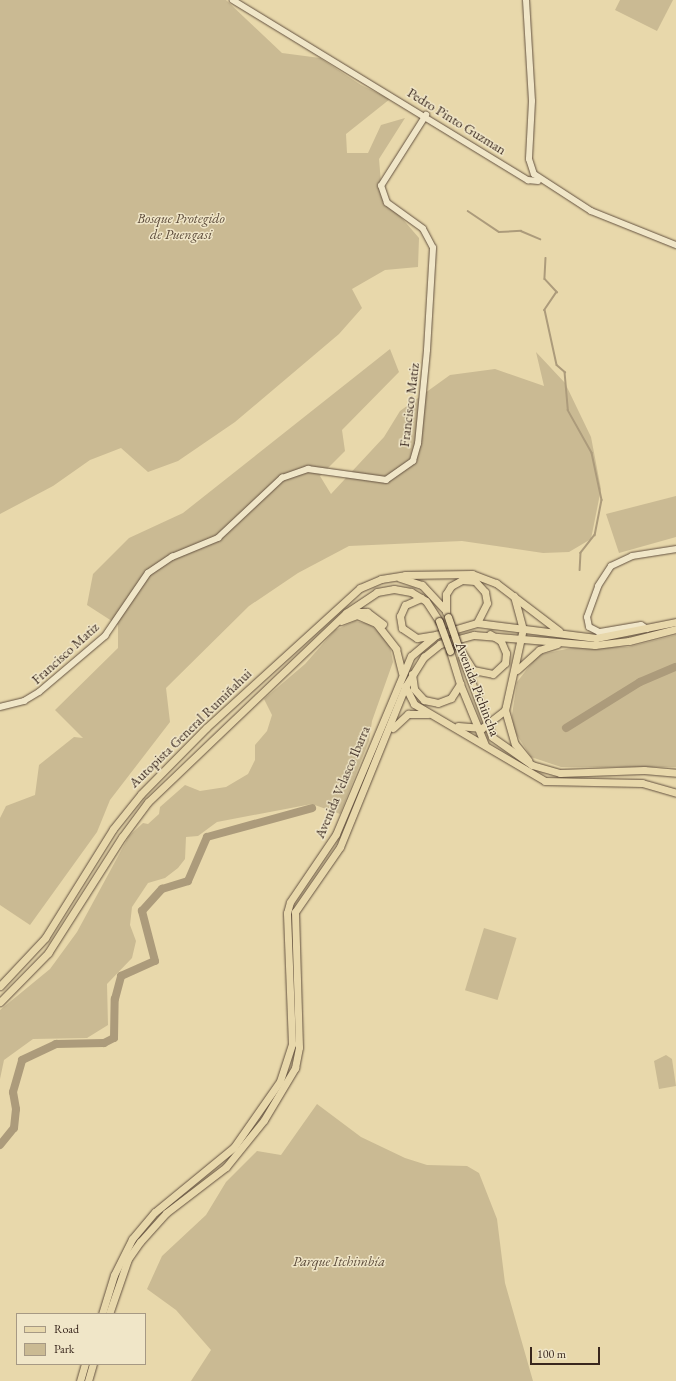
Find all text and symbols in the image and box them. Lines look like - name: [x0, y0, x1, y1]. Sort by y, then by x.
- street label: Pedro Pinto Guzman: [405, 84, 509, 158]
- park label: Bosque Protegido de Puengasi: [137, 210, 225, 242]
- street label: Francisco Matiz: [396, 362, 422, 448]
- street label: Francisco Matiz: [28, 618, 102, 688]
- street label: Avenida Pichincha: [452, 639, 504, 739]
- street label: Autopista General Rumiñahui: [125, 665, 255, 791]
- street label: Avenida Velasco Ibarra: [311, 723, 373, 841]
- park label: Parque Itchimbía: [293, 1253, 385, 1269]
- legend: [16, 1313, 146, 1365]
- text: Road: [54, 1321, 79, 1337]
- scale bar: [532, 1339, 602, 1365]
- text: Park: [54, 1341, 74, 1357]
- text: 100 m: [537, 1346, 566, 1362]

